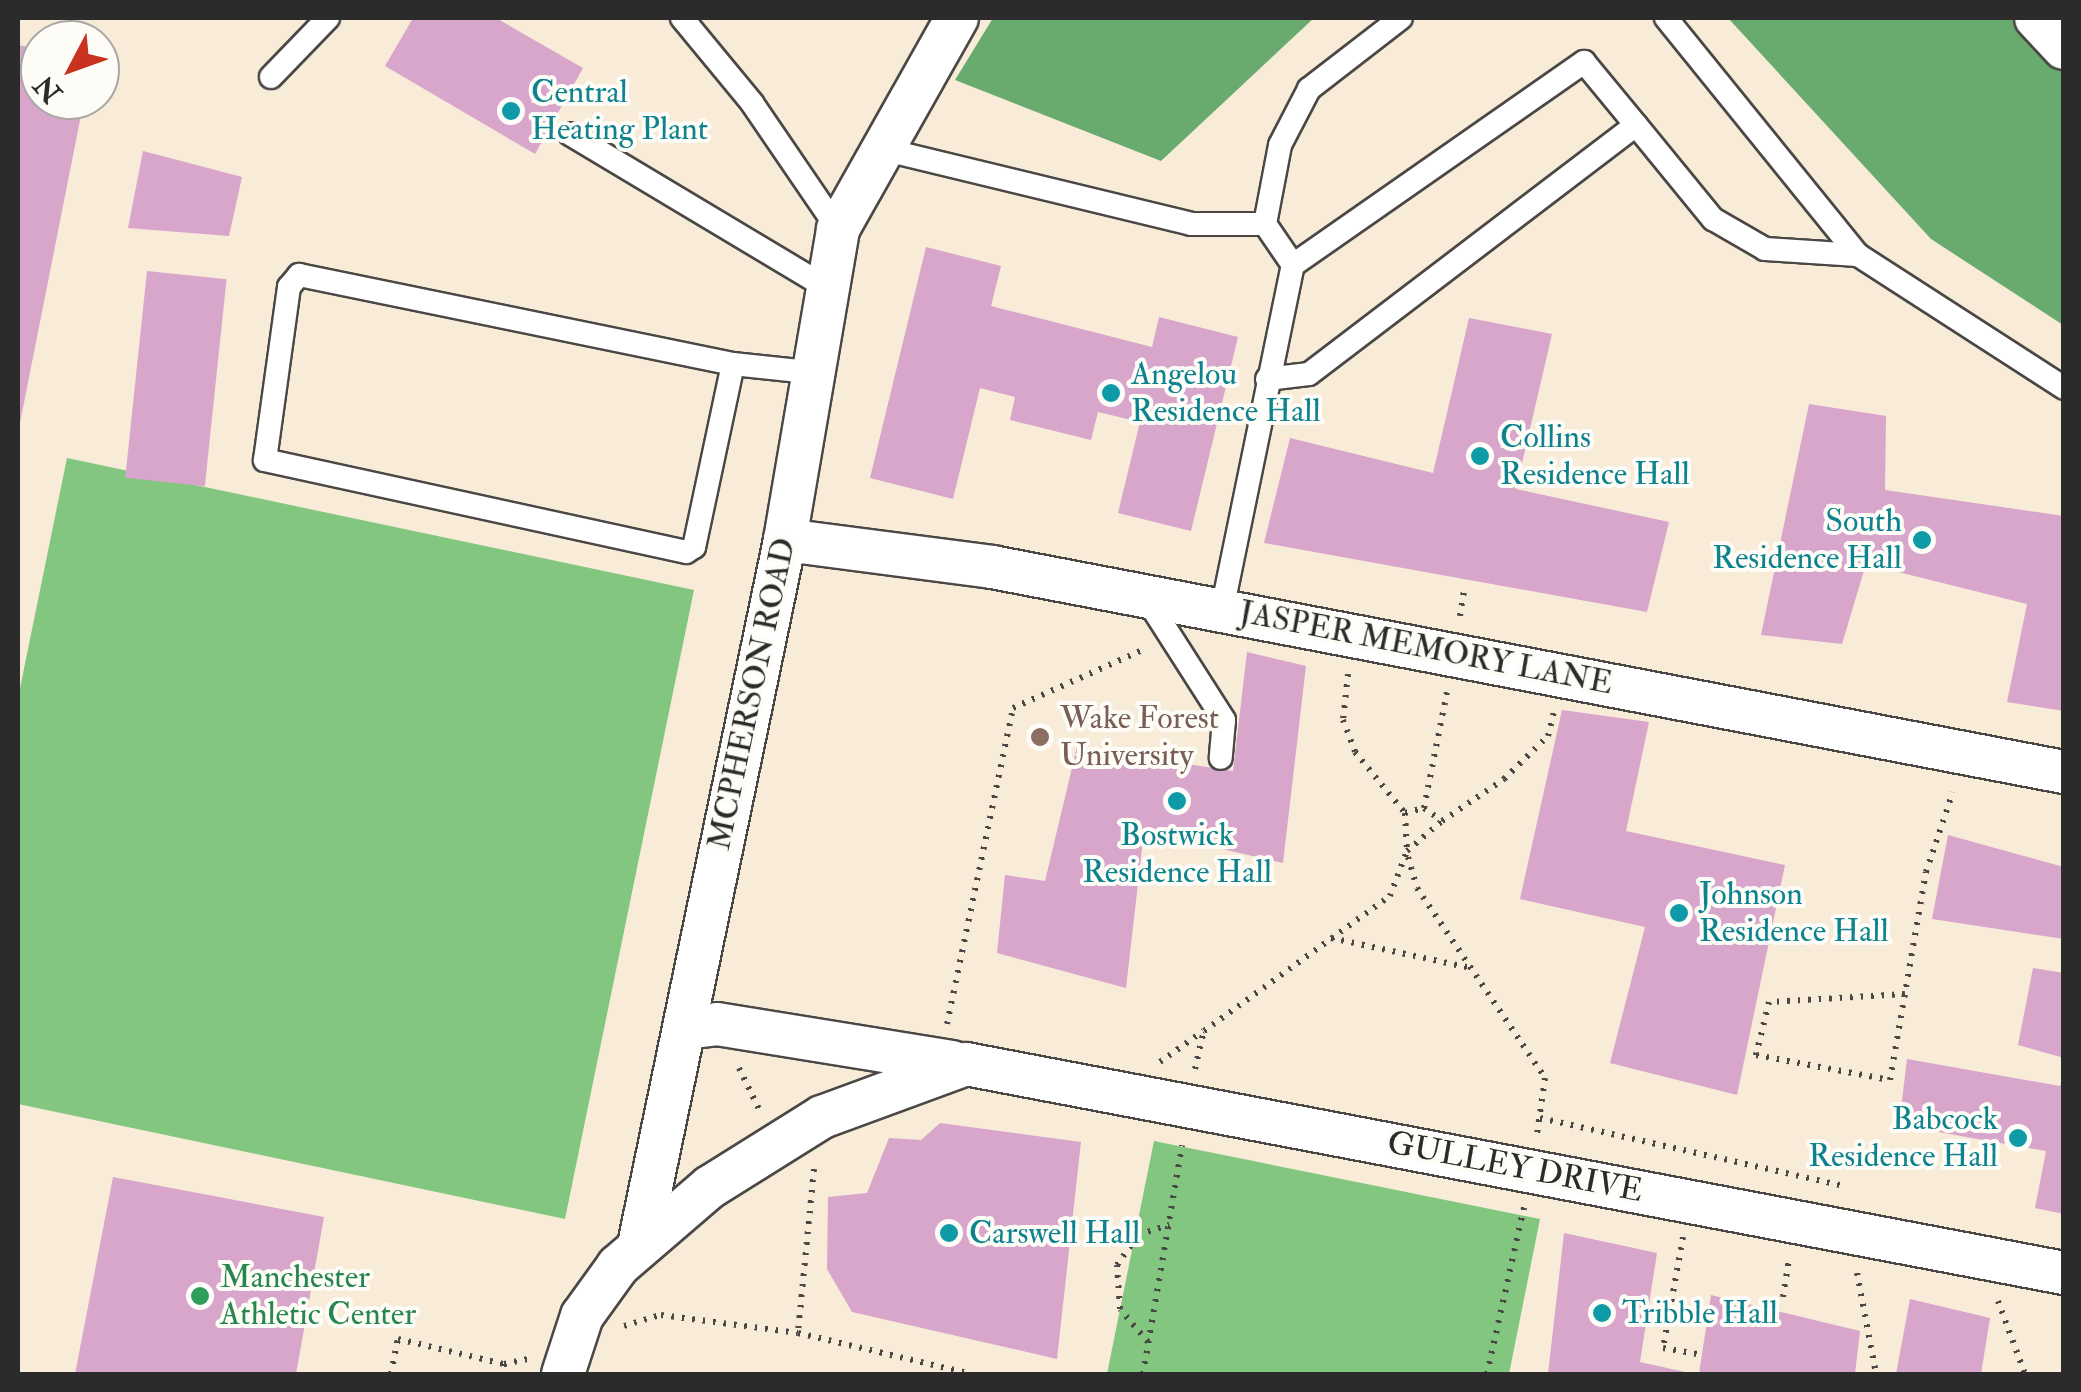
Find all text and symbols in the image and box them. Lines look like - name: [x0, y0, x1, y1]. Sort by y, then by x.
- north arrow: [20, 20, 120, 120]
- text: N: [27, 68, 70, 110]
- place label: Central Heating Plant: [531, 74, 708, 149]
- marker: Central Heating Plant: [500, 100, 522, 122]
- place label: Angelou Residence Hall: [1131, 356, 1321, 431]
- marker: Angelou Residence Hall: [1100, 382, 1122, 404]
- place label: Collins Residence Hall: [1500, 419, 1690, 494]
- marker: Collins Residence Hall: [1469, 445, 1491, 467]
- place label: South Residence Hall: [1712, 503, 1902, 578]
- marker: South Residence Hall: [1911, 529, 1933, 551]
- street label: MCPHERSON ROAD: [700, 534, 804, 854]
- street label: JASPER MEMORY LANE: [1236, 593, 1616, 703]
- place label: Wake Forest University: [1060, 700, 1219, 775]
- marker: Wake Forest University: [1029, 726, 1051, 748]
- marker: Bostwick Residence Hall: [1166, 790, 1188, 812]
- place label: Bostwick Residence Hall: [1082, 817, 1272, 892]
- place label: Johnson Residence Hall: [1699, 876, 1889, 951]
- marker: Johnson Residence Hall: [1668, 902, 1690, 924]
- place label: Babcock Residence Hall: [1808, 1101, 1998, 1176]
- street label: GULLEY DRIVE: [1384, 1123, 1646, 1211]
- marker: Babcock Residence Hall: [2007, 1127, 2029, 1149]
- place label: Carswell Hall: [969, 1214, 1140, 1252]
- marker: Carswell Hall: [938, 1222, 960, 1244]
- place label: Manchester Athletic Center: [220, 1259, 416, 1334]
- marker: Manchester Athletic Center: [189, 1285, 211, 1307]
- place label: Tribble Hall: [1622, 1294, 1778, 1332]
- marker: Tribble Hall: [1591, 1302, 1613, 1324]

